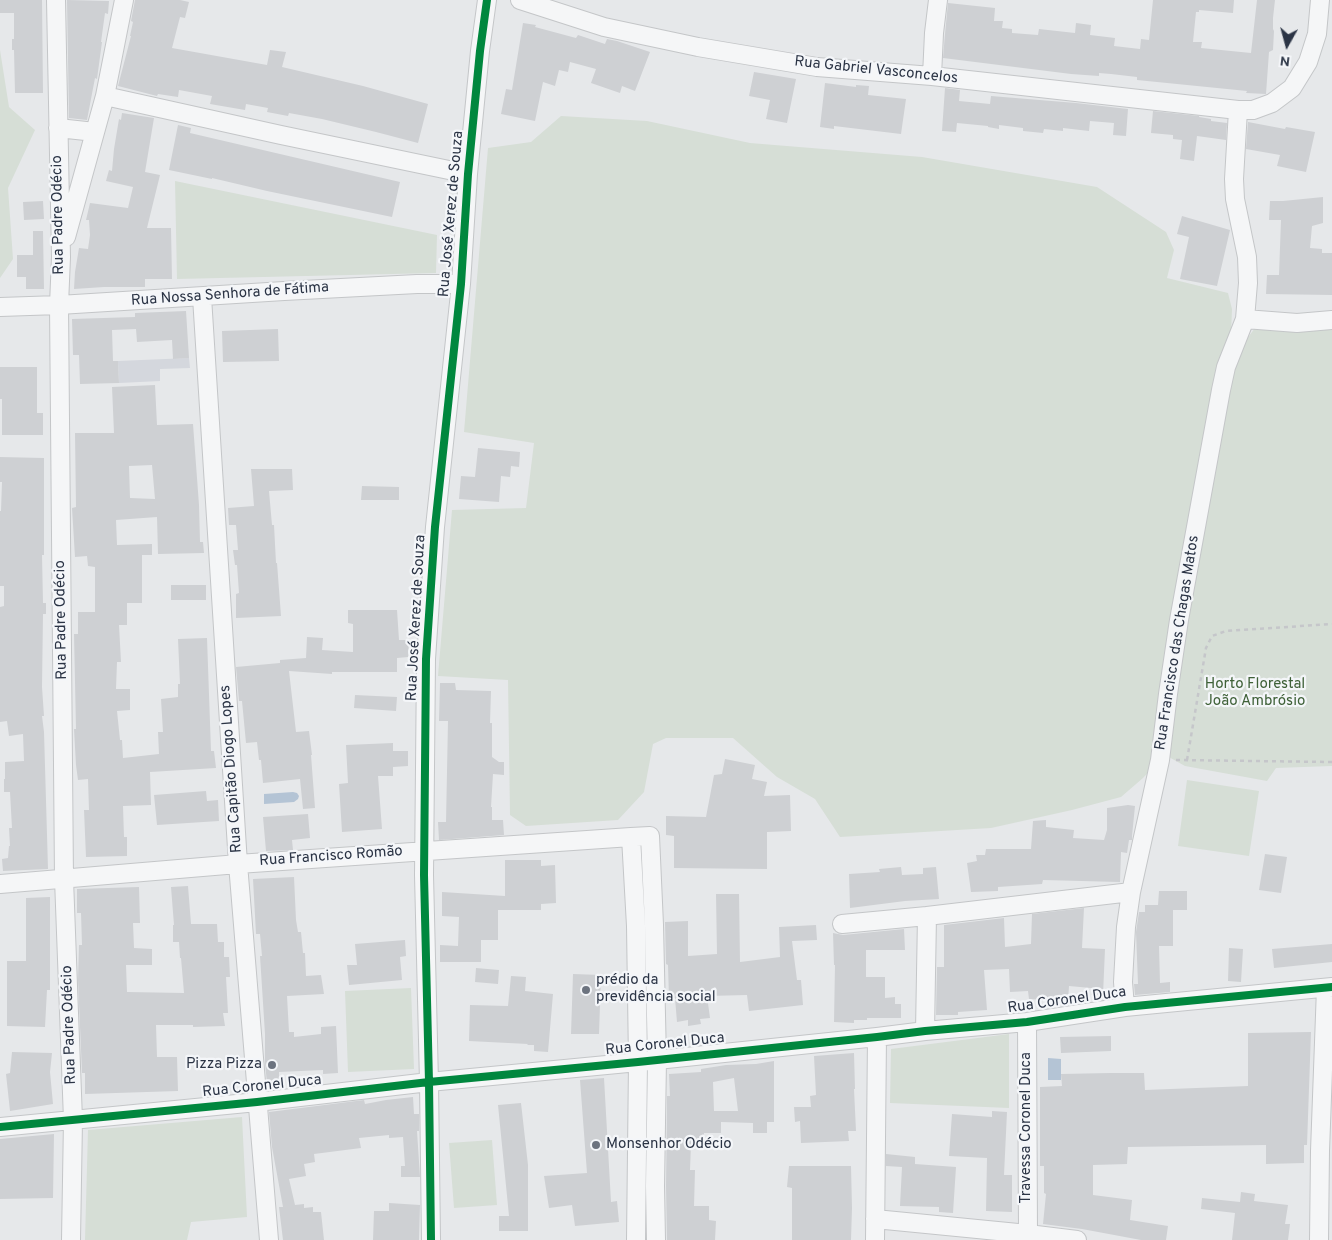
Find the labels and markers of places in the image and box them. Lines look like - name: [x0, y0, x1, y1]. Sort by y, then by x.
- place label: prédio da previdência social: [596, 972, 716, 1007]
- marker: prédio da previdência social: [580, 984, 592, 996]
- place label: Pizza Pizza: [186, 1056, 262, 1074]
- marker: Pizza Pizza: [266, 1059, 278, 1071]
- place label: Monsenhor Odécio: [606, 1136, 732, 1154]
- marker: Monsenhor Odécio: [590, 1139, 602, 1151]

